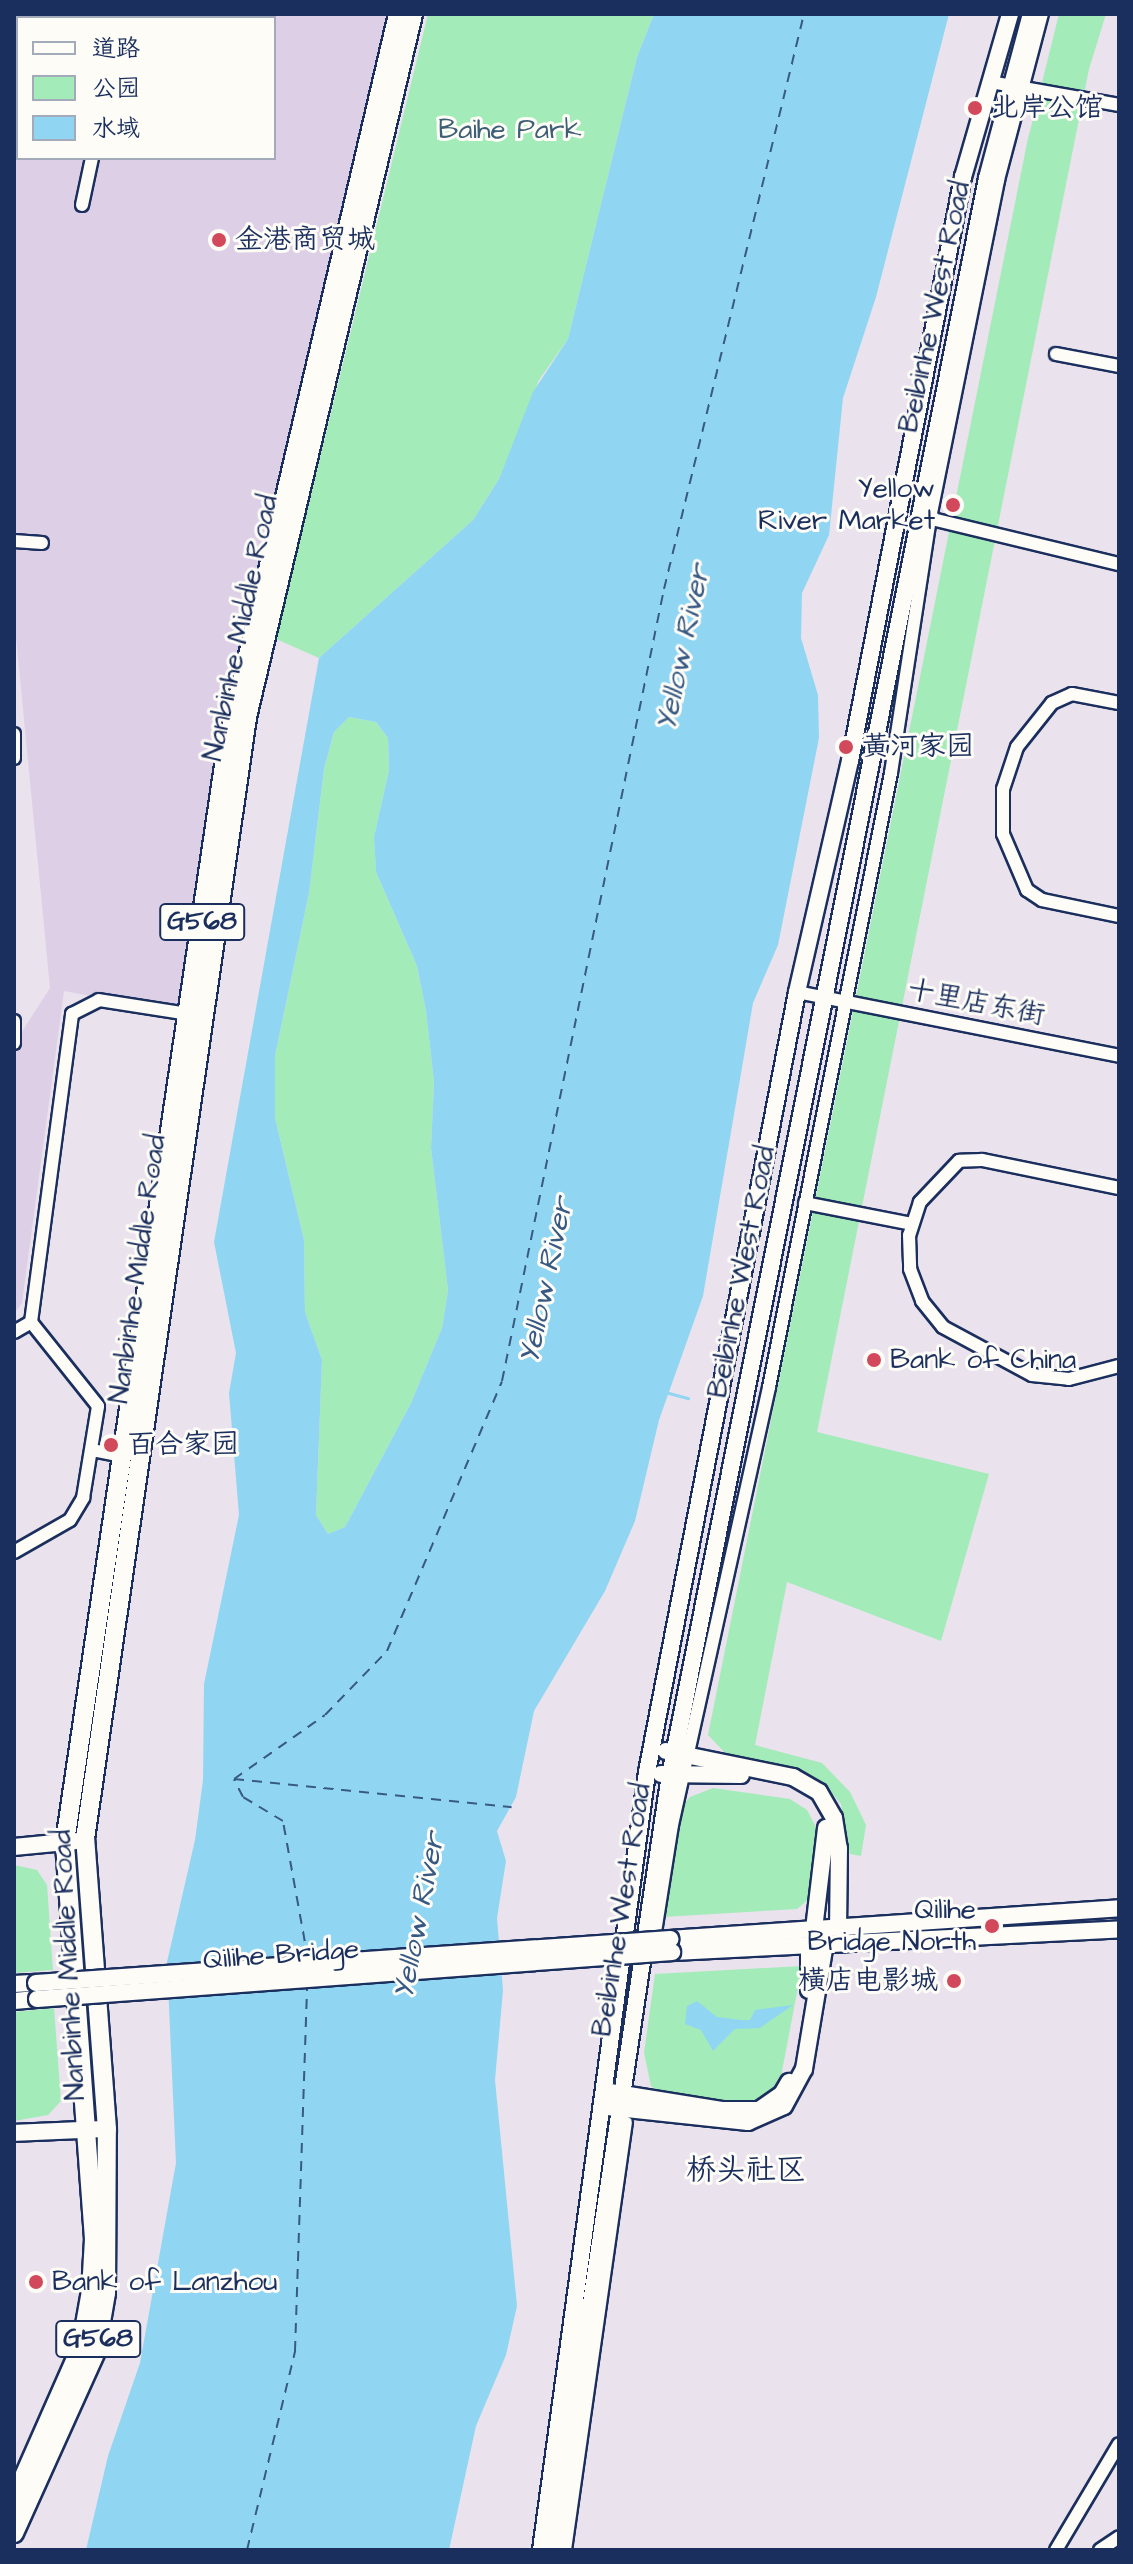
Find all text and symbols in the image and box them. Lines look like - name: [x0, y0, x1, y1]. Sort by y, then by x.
- legend: [16, 16, 276, 160]
- text: 道路: [92, 32, 140, 66]
- text: 公园: [92, 72, 140, 106]
- place label: 北岸公馆: [991, 91, 1103, 125]
- marker: 北岸公馆: [966, 99, 984, 117]
- text: 水域: [92, 112, 140, 146]
- park label: Baihe Park: [438, 113, 582, 147]
- street label: Beibinhe West Road: [892, 178, 978, 436]
- place label: 金港商贸城: [235, 223, 375, 257]
- marker: 金港商贸城: [210, 231, 228, 249]
- place label: Yellow River Market: [758, 472, 935, 538]
- street label: Nanbinhe Middle Road: [196, 492, 286, 764]
- marker: Yellow River Market: [942, 494, 964, 516]
- water label: Yellow River: [648, 562, 718, 734]
- place label: 黄河家园: [862, 730, 974, 764]
- marker: 黄河家园: [837, 738, 855, 756]
- road number: G568: [158, 900, 246, 944]
- street label: 十里店东街: [904, 973, 1048, 1033]
- street label: Nanbinhe Middle Road: [102, 1132, 174, 1406]
- street label: Beibinhe West Road: [701, 1143, 783, 1401]
- water label: Yellow River: [511, 1195, 581, 1367]
- place label: Bank of China: [890, 1343, 1076, 1377]
- marker: Bank of China: [865, 1351, 883, 1369]
- place label: 百合家园: [127, 1428, 239, 1462]
- marker: 百合家园: [102, 1436, 120, 1454]
- street label: Beibinhe West Road: [585, 1781, 659, 2039]
- street label: Nanbinhe Middle Road: [45, 1829, 93, 2101]
- water label: Yellow River: [385, 1830, 453, 2002]
- place label: Qilihe Bridge North: [807, 1893, 976, 1959]
- marker: Qilihe Bridge North: [983, 1917, 1001, 1935]
- street label: Qilihe Bridge: [202, 1933, 360, 1977]
- place label: 横店电影城: [798, 1964, 938, 1998]
- marker: 横店电影城: [945, 1972, 963, 1990]
- district label: 桥头社区: [686, 2152, 806, 2188]
- place label: Bank of Lanzhou: [52, 2265, 277, 2299]
- marker: Bank of Lanzhou: [27, 2273, 45, 2291]
- road number: G568: [54, 2317, 142, 2361]

